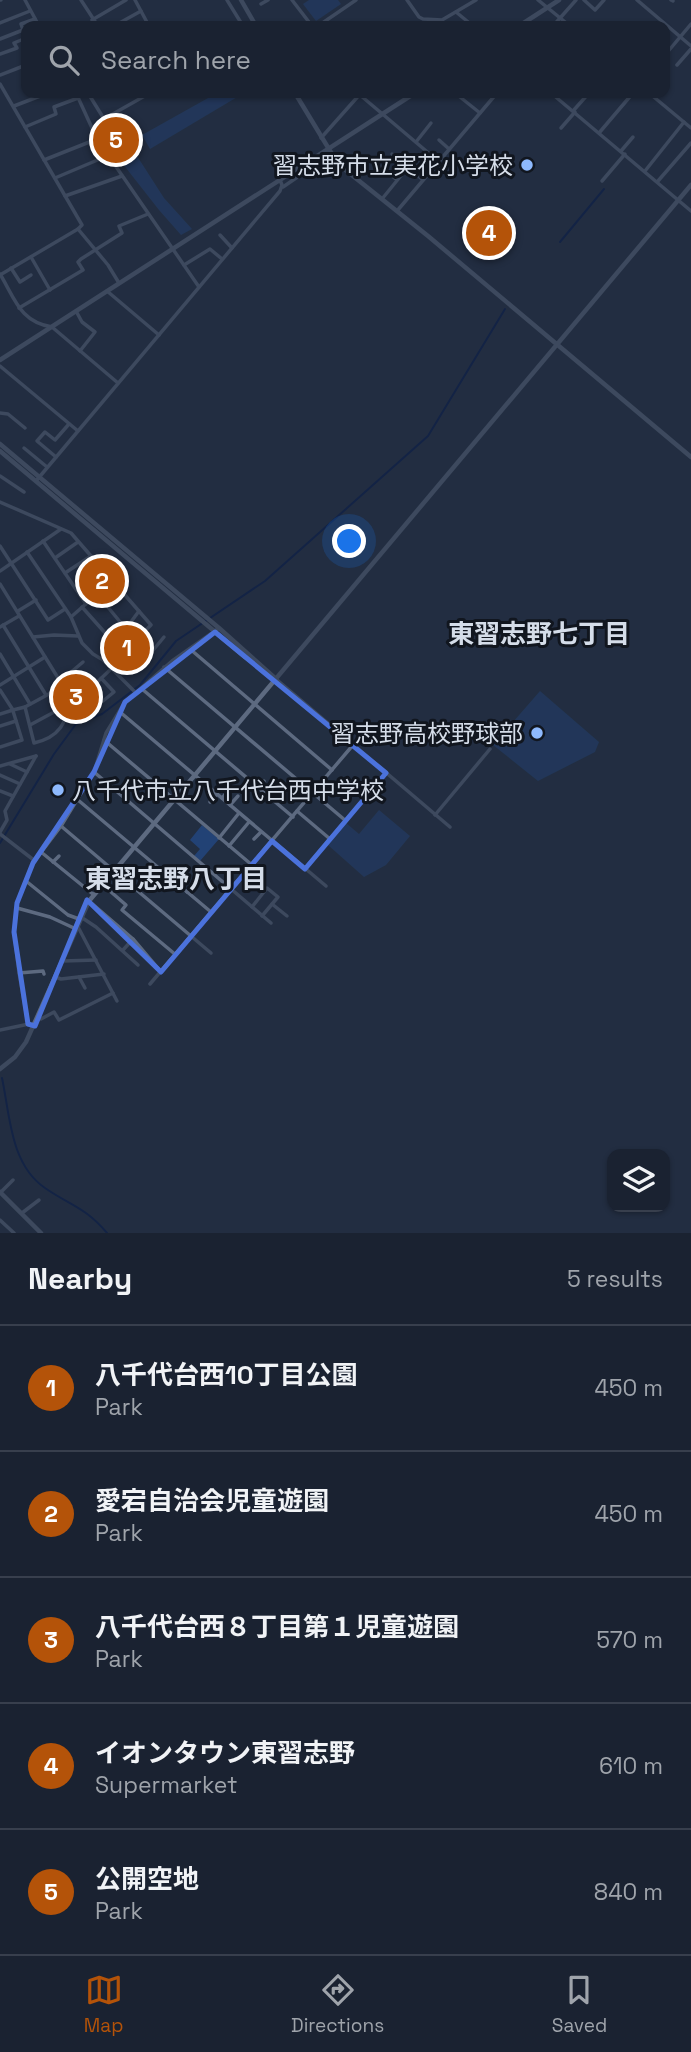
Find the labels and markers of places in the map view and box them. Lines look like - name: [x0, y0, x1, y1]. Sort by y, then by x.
- pin: 5: [93, 114, 139, 166]
- place label: 習志野市立実花小学校: [273, 150, 513, 181]
- marker: 習志野市立実花小学校: [519, 157, 535, 173]
- pin: 4: [466, 207, 512, 259]
- pin: 2: [79, 555, 125, 607]
- pin: 1: [104, 622, 150, 674]
- pin: 3: [53, 671, 99, 723]
- place label: 習志野高校野球部: [331, 718, 523, 749]
- marker: 習志野高校野球部: [529, 725, 545, 741]
- place label: 八千代市立八千代台西中学校: [72, 775, 384, 806]
- marker: 八千代市立八千代台西中学校: [50, 782, 66, 798]

